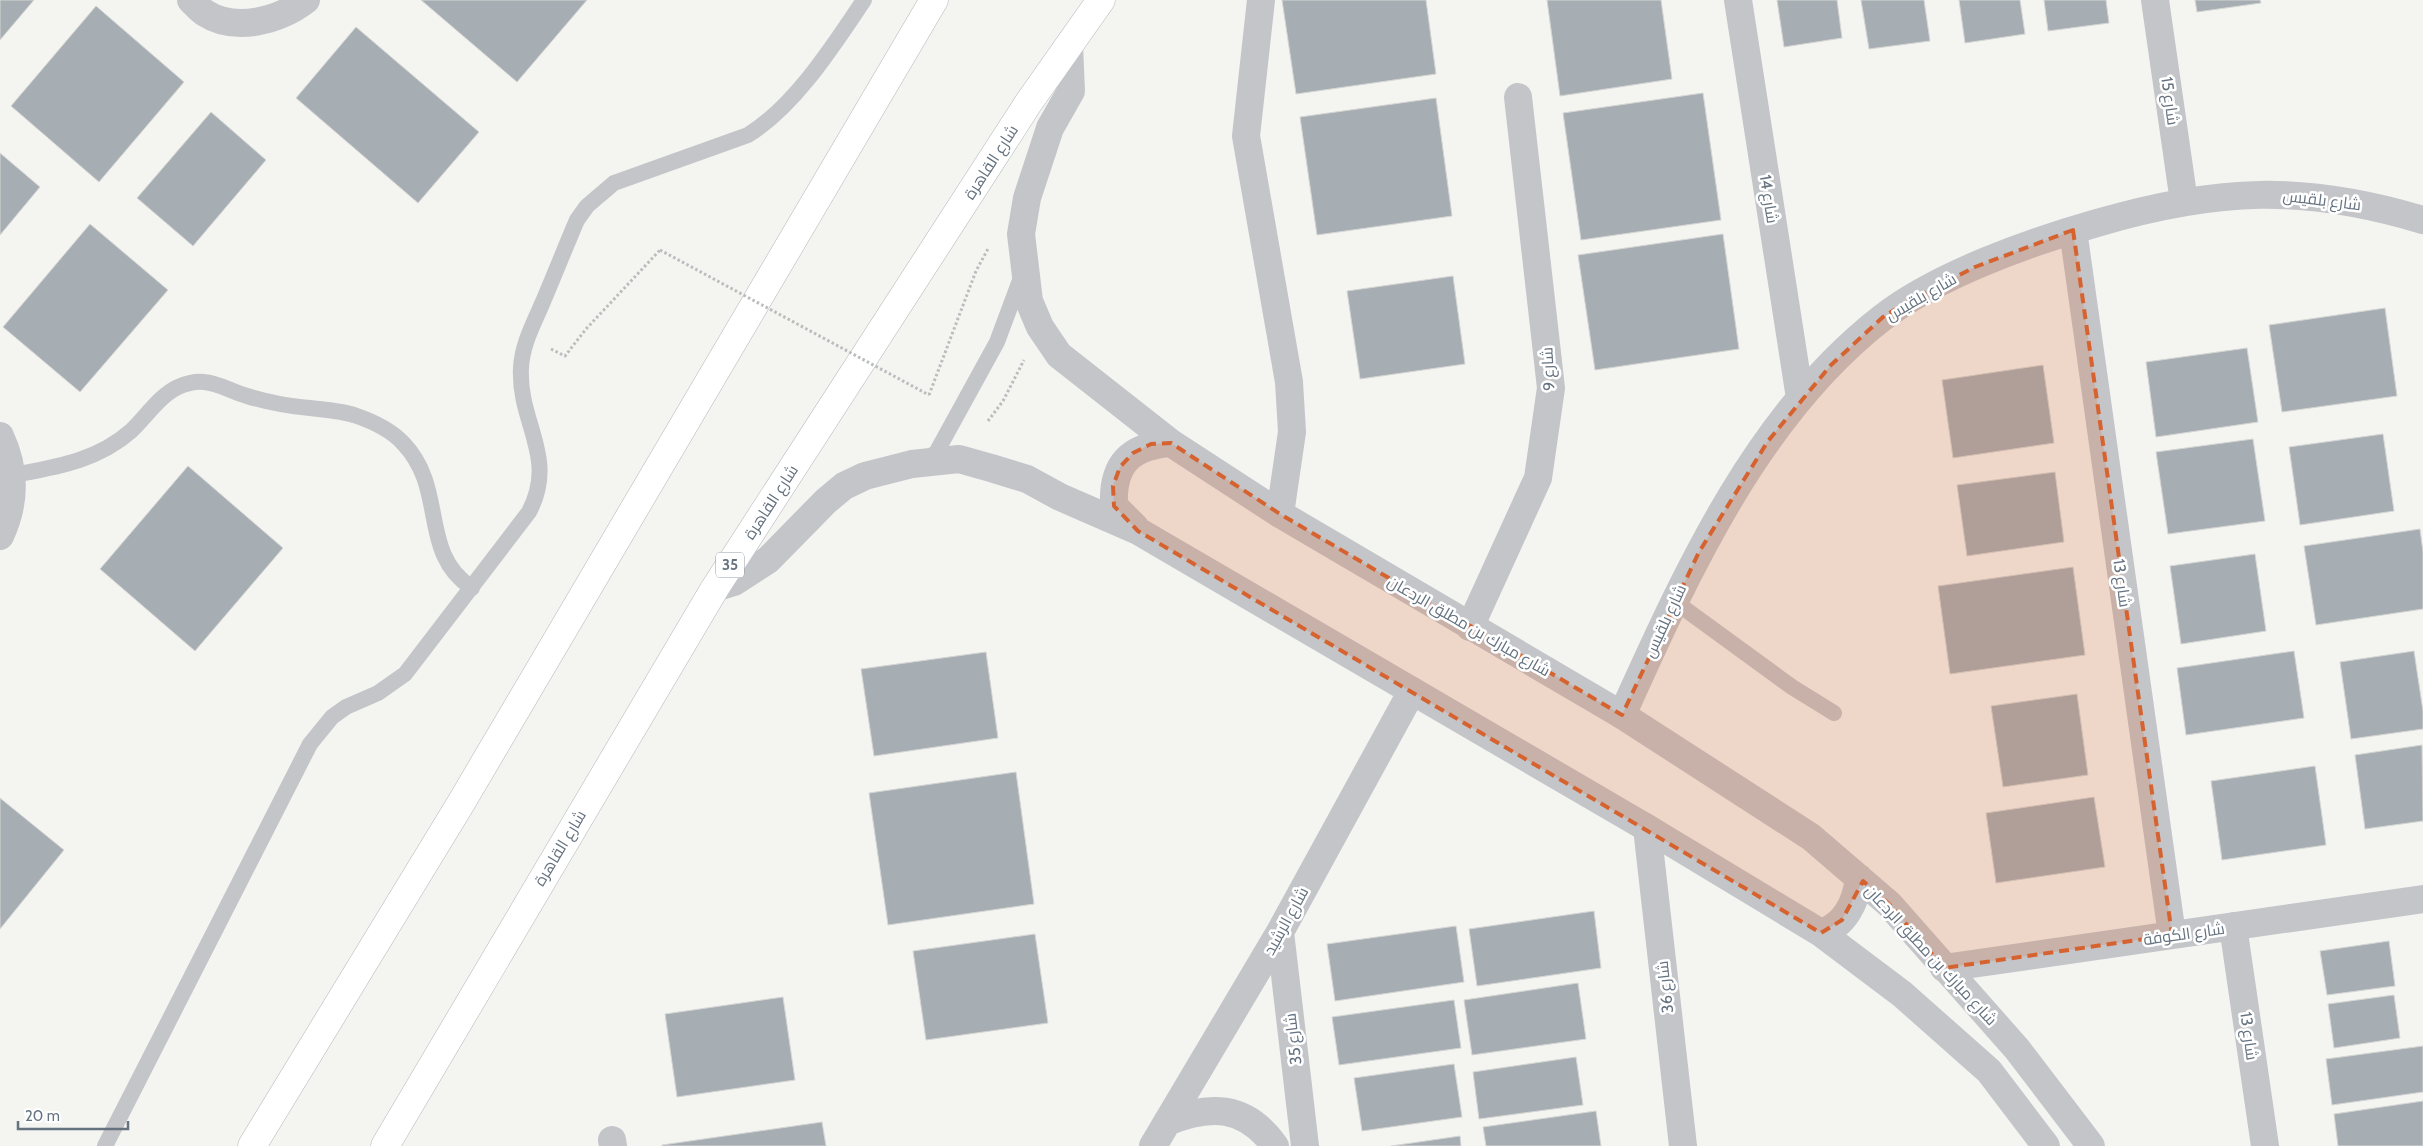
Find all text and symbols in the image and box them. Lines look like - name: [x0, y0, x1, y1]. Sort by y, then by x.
- street label: شارع 15: [2155, 76, 2183, 127]
- street label: شارع القاهرة: [960, 121, 1024, 204]
- street label: شارع 14: [1754, 173, 1782, 225]
- street label: شارع بلقيس: [2282, 186, 2362, 216]
- street label: شارع بلقيس: [1882, 269, 1961, 327]
- street label: شارع 9: [1537, 347, 1561, 391]
- street label: شارع القاهرة: [740, 461, 804, 544]
- road number: 35: [716, 552, 744, 578]
- street label: شارع 13: [2107, 558, 2135, 609]
- street label: شارع مبارك بن مطلق الردعان: [1383, 572, 1554, 682]
- street label: شارع بلقيس: [1640, 581, 1692, 662]
- street label: شارع القاهرة: [530, 807, 592, 890]
- street label: شارع مبارك بن مطلق الردعان: [1860, 881, 2001, 1030]
- street label: شارع الرشيد: [1260, 884, 1314, 959]
- street label: شارع الكوفة: [2142, 919, 2226, 951]
- street label: شارع 36: [1653, 960, 1679, 1014]
- street label: شارع 13: [2234, 1011, 2262, 1062]
- street label: شارع 35: [1280, 1012, 1308, 1066]
- scale bar: [18, 1098, 128, 1130]
- text: 20 m: [25, 1107, 60, 1125]

